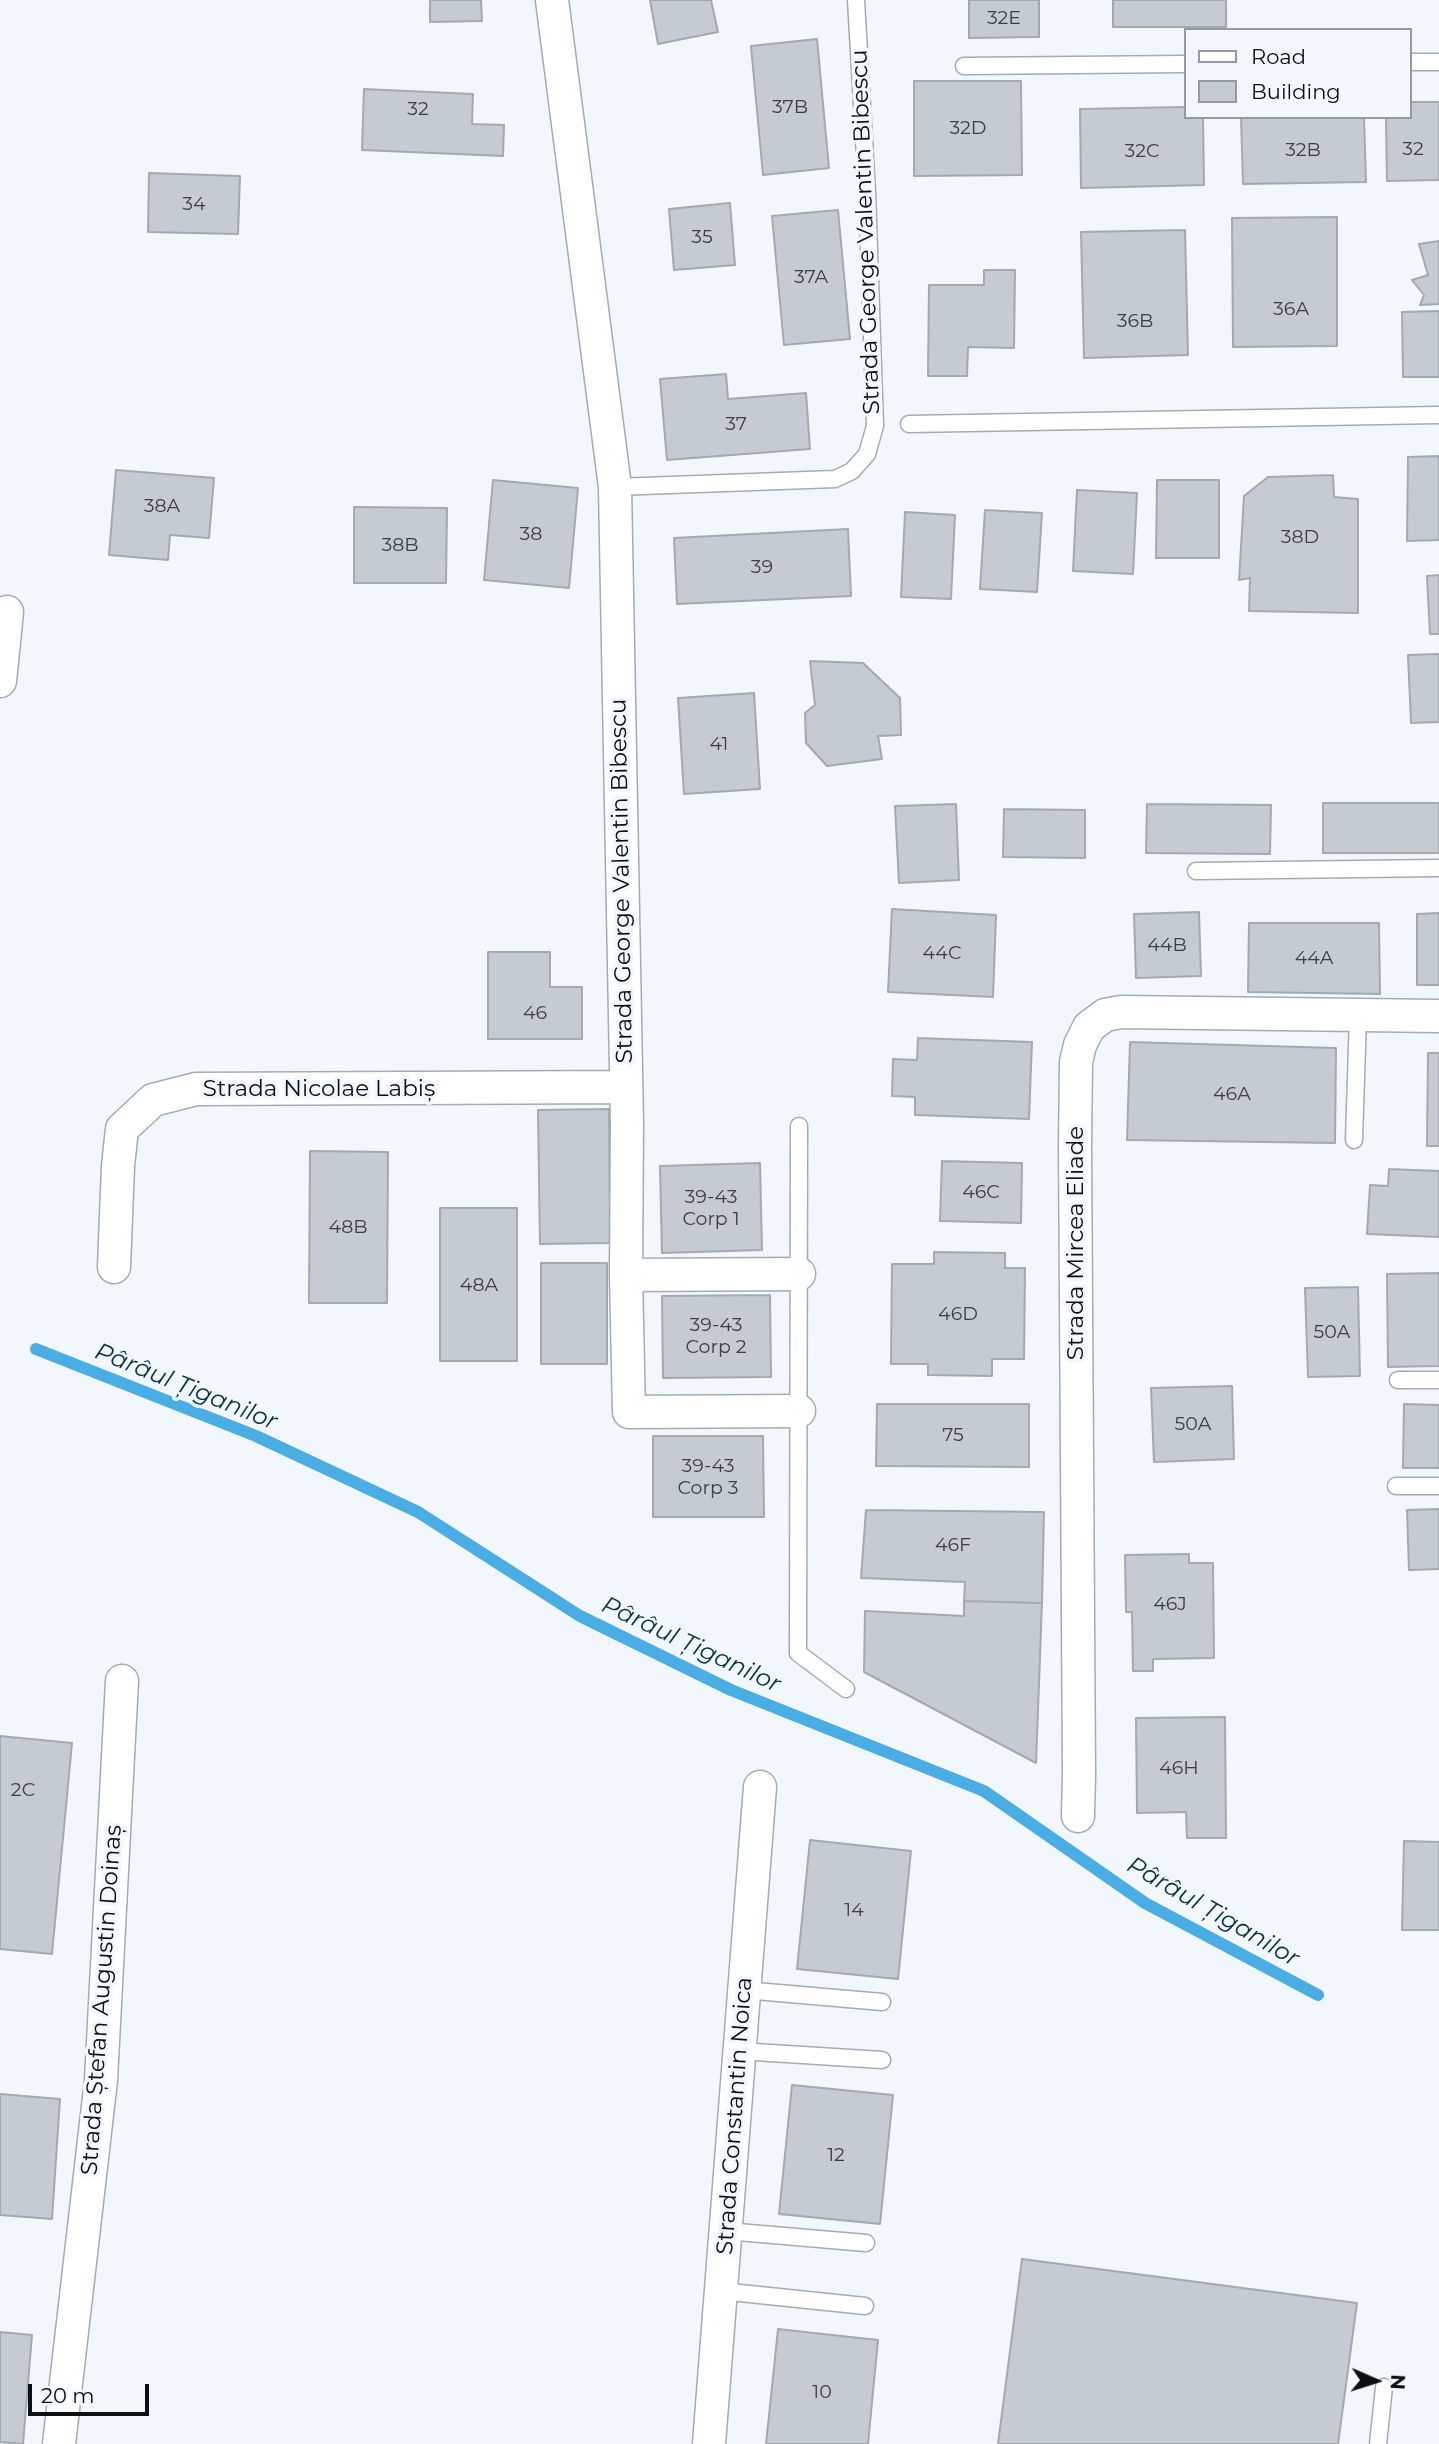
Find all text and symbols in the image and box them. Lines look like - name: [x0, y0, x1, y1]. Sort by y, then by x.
- house number: 32E: [987, 7, 1021, 29]
- legend: [1184, 28, 1411, 119]
- text: Road: [1251, 44, 1306, 69]
- street label: Strada George Valentin Bibescu: [846, 49, 886, 415]
- text: Building: [1251, 79, 1341, 104]
- house number: 37B: [772, 96, 808, 118]
- house number: 32: [407, 98, 429, 120]
- house number: 32D: [949, 117, 987, 139]
- house number: 32: [1402, 138, 1424, 160]
- house number: 32B: [1285, 139, 1321, 161]
- house number: 32C: [1125, 140, 1159, 162]
- house number: 34: [182, 193, 206, 215]
- house number: 35: [691, 226, 713, 248]
- house number: 37A: [794, 266, 828, 288]
- house number: 36A: [1273, 298, 1309, 320]
- house number: 36B: [1117, 310, 1153, 332]
- house number: 37: [725, 413, 747, 435]
- house number: 38A: [144, 495, 180, 517]
- house number: 38: [520, 523, 542, 545]
- house number: 38D: [1281, 526, 1319, 548]
- house number: 38B: [381, 534, 419, 556]
- house number: 39: [751, 556, 773, 578]
- street label: Strada George Valentin Bibescu: [605, 698, 639, 1064]
- house number: 41: [710, 733, 728, 755]
- house number: 44B: [1147, 934, 1187, 956]
- house number: 44C: [923, 942, 961, 964]
- house number: 44A: [1295, 947, 1333, 969]
- house number: 46: [523, 1002, 547, 1024]
- street label: Strada Nicolae Labiș: [203, 1075, 435, 1103]
- house number: 46A: [1213, 1083, 1251, 1105]
- street label: Strada Mircea Eliade: [1062, 1126, 1090, 1360]
- house number: 46C: [962, 1181, 1000, 1203]
- house number: 39-43 Corp 1: [682, 1186, 740, 1230]
- house number: 48B: [328, 1216, 368, 1238]
- house number: 48A: [460, 1274, 498, 1296]
- house number: 46D: [938, 1303, 978, 1325]
- house number: 39-43 Corp 2: [685, 1314, 747, 1358]
- house number: 50A: [1314, 1321, 1350, 1343]
- water label: Pârâul Țiganilor: [90, 1337, 282, 1437]
- house number: 50A: [1175, 1413, 1211, 1435]
- house number: 75: [942, 1424, 964, 1446]
- house number: 39-43 Corp 3: [677, 1455, 739, 1499]
- house number: 46F: [935, 1534, 971, 1556]
- water label: Pârâul Țiganilor: [597, 1591, 785, 1699]
- house number: 46J: [1153, 1593, 1187, 1615]
- house number: 46H: [1159, 1757, 1199, 1779]
- house number: 2C: [11, 1779, 35, 1801]
- street label: Strada Ștefan Augustin Doinaș: [76, 1824, 128, 2176]
- water label: Pârâul Țiganilor: [1122, 1851, 1304, 1973]
- house number: 14: [844, 1899, 864, 1921]
- street label: Strada Constantin Noica: [712, 1976, 758, 2256]
- house number: 12: [827, 2144, 845, 2166]
- north arrow: [1341, 2346, 1411, 2416]
- scale bar: [32, 2370, 152, 2414]
- text: N: [1386, 2374, 1409, 2390]
- house number: 10: [812, 2381, 832, 2403]
- text: 20 m: [41, 2383, 95, 2408]

